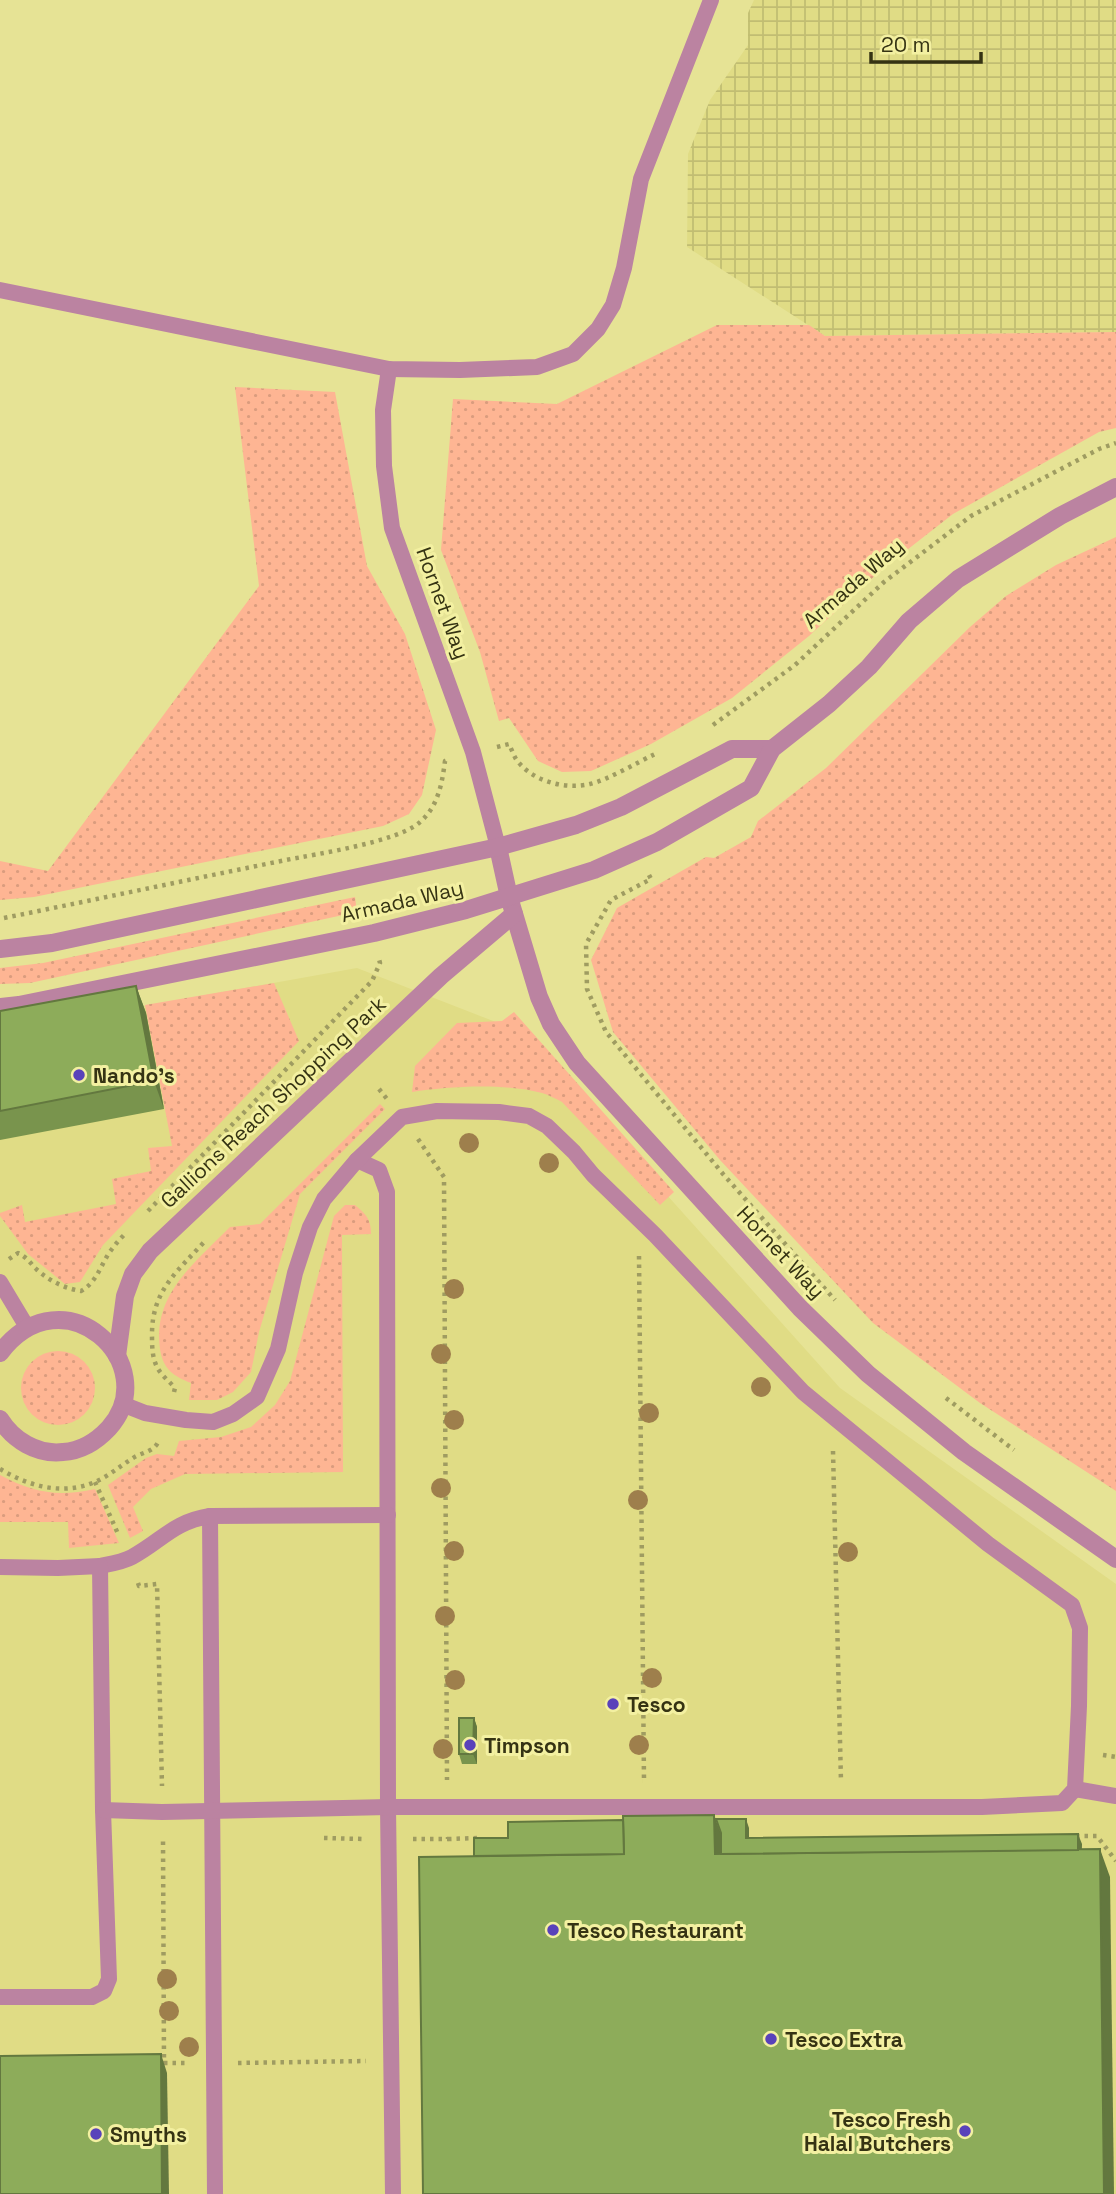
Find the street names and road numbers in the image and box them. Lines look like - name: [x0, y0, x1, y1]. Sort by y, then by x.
- street label: Armada Way: [797, 532, 909, 634]
- street label: Hornet Way: [410, 543, 476, 663]
- street label: Armada Way: [338, 874, 466, 928]
- street label: Gallions Reach Shopping Park: [155, 990, 391, 1214]
- street label: Hornet Way: [731, 1200, 831, 1304]

